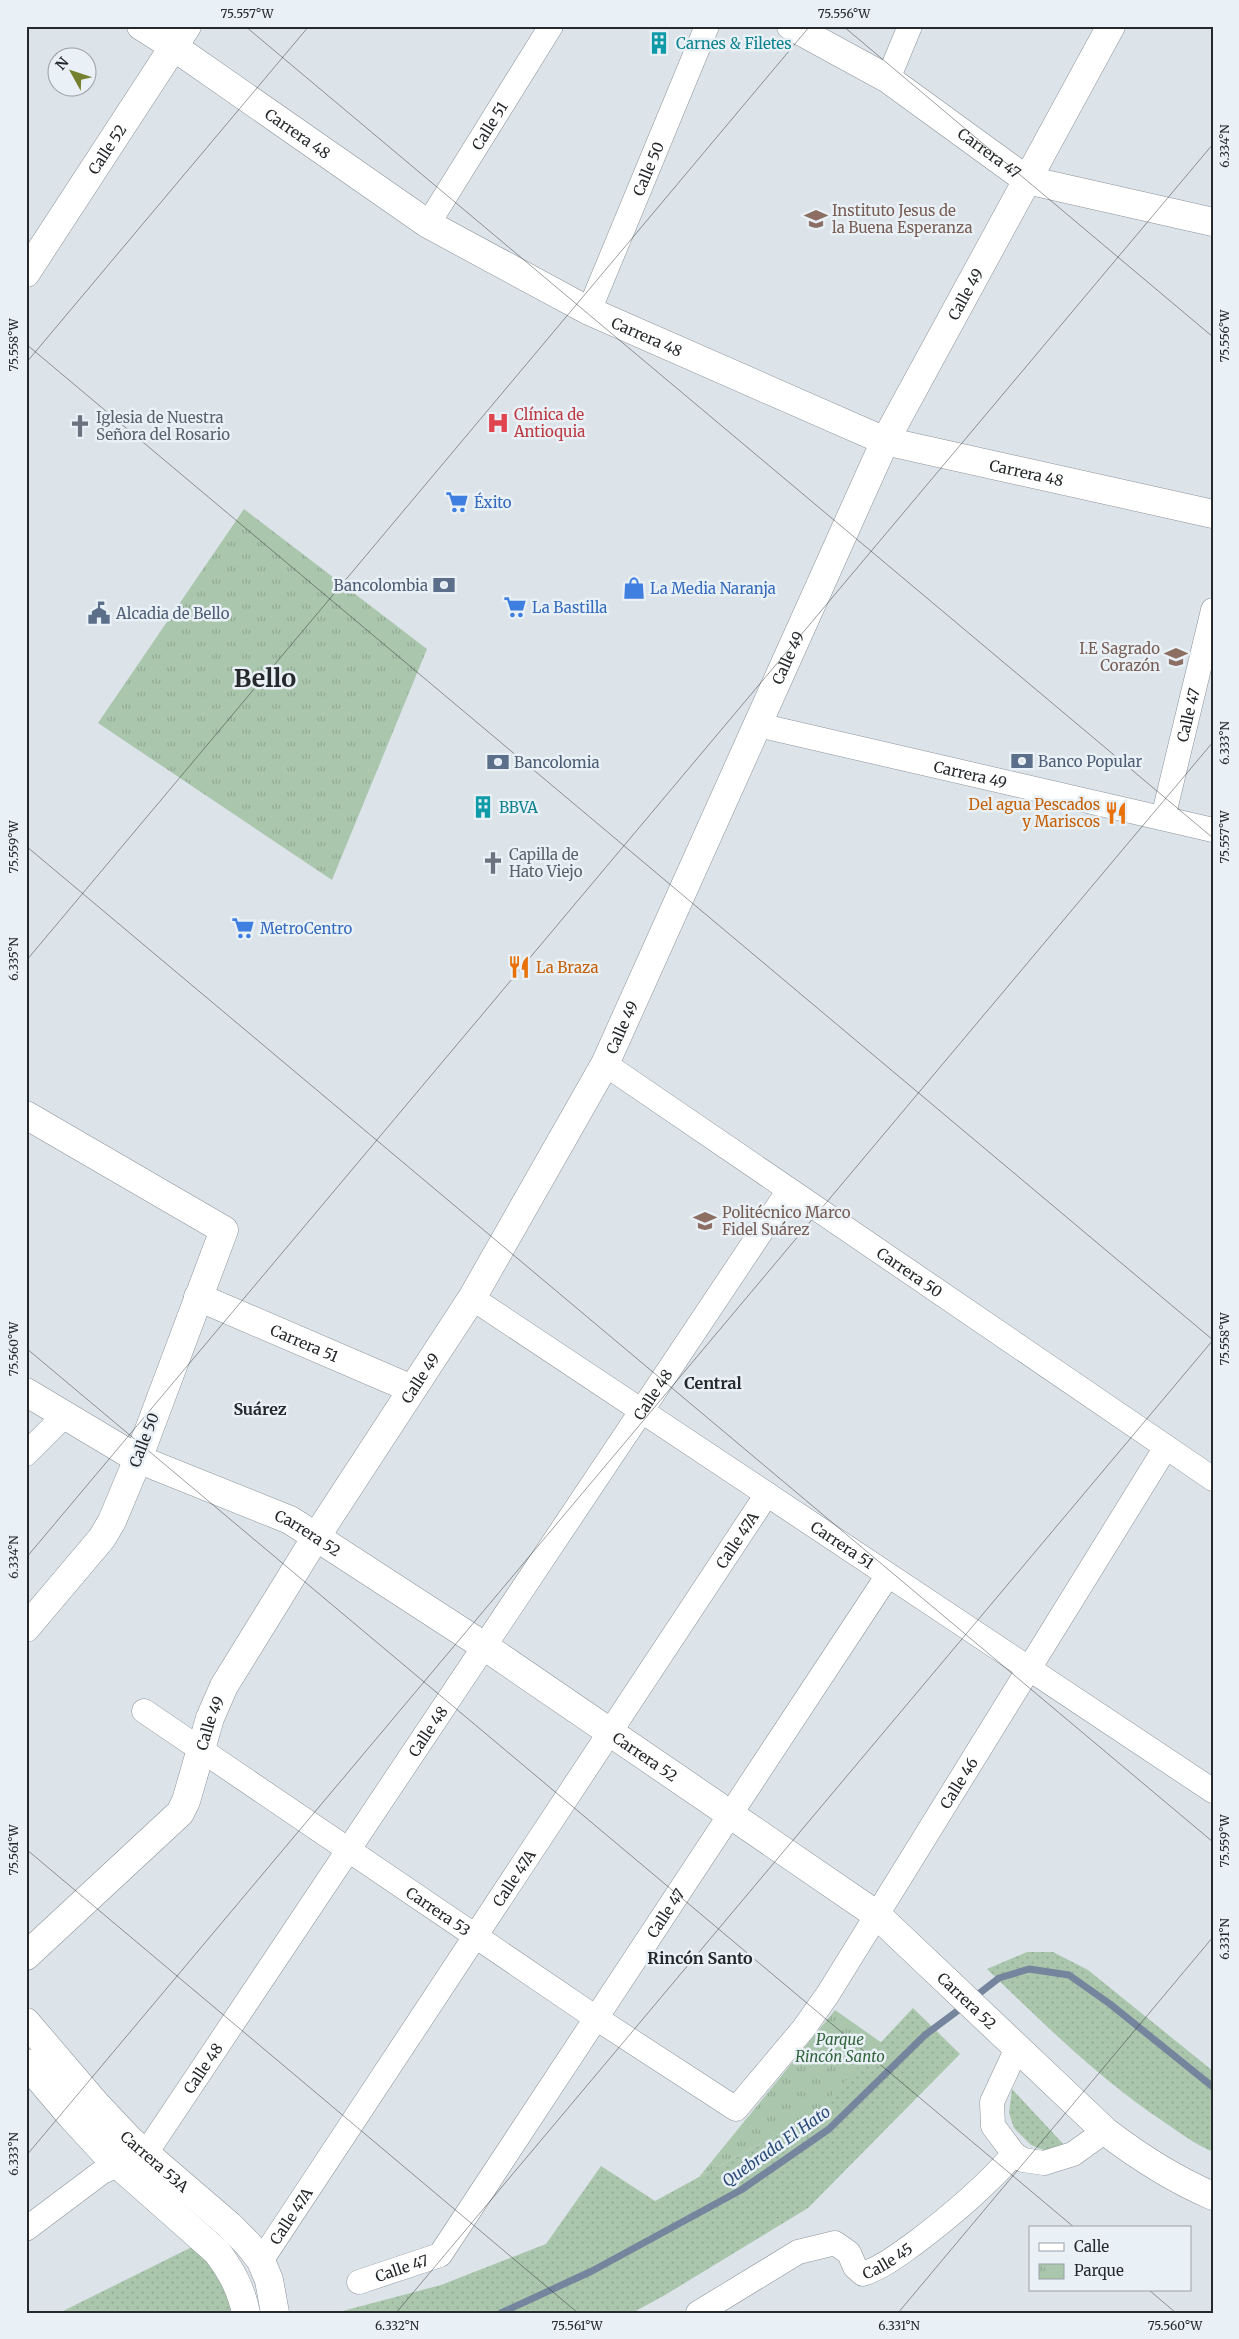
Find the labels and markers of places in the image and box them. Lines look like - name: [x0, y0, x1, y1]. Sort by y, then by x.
- building icon: Carnes & Filetes: [646, 30, 672, 56]
- place label: Carnes & Filetes: [676, 34, 792, 53]
- place label: Instituto Jesus de la Buena Esperanza: [832, 201, 973, 237]
- school or university icon: Instituto Jesus de la Buena Esperanza: [803, 206, 829, 232]
- place label: Clínica de Antioquia: [513, 405, 585, 441]
- place label: Iglesia de Nuestra Señora del Rosario: [96, 408, 230, 444]
- hospital icon: Clínica de Antioquia: [485, 410, 511, 436]
- church icon: Iglesia de Nuestra Señora del Rosario: [67, 413, 93, 439]
- supermarket icon: Éxito: [444, 489, 470, 515]
- place label: Éxito: [474, 492, 512, 512]
- bank icon: Bancolombia: [431, 572, 457, 598]
- shop icon: La Media Naranja: [621, 575, 647, 601]
- place label: Bancolombia: [334, 576, 428, 595]
- place label: La Media Naranja: [650, 579, 776, 598]
- supermarket icon: La Bastilla: [502, 594, 528, 620]
- place label: La Bastilla: [532, 598, 607, 617]
- public building icon: Alcadia de Bello: [86, 600, 112, 626]
- place label: Alcadia de Bello: [115, 604, 230, 623]
- place label: I.E Sagrado Corazón: [1079, 639, 1160, 675]
- school or university icon: I.E Sagrado Corazón: [1163, 644, 1189, 670]
- bank icon: Banco Popular: [1009, 748, 1035, 774]
- bank icon: Bancolomia: [485, 749, 511, 775]
- place label: Banco Popular: [1038, 752, 1143, 771]
- place label: Bancolomia: [514, 753, 600, 772]
- building icon: BBVA: [470, 794, 496, 820]
- place label: Del agua Pescados y Mariscos: [969, 795, 1100, 831]
- place label: BBVA: [499, 798, 538, 817]
- restaurant icon: Del agua Pescados y Mariscos: [1103, 800, 1129, 826]
- place label: Capilla de Hato Viejo: [509, 845, 583, 881]
- church icon: Capilla de Hato Viejo: [480, 850, 506, 876]
- supermarket icon: MetroCentro: [230, 915, 256, 941]
- place label: MetroCentro: [260, 919, 352, 938]
- restaurant icon: La Braza: [506, 954, 532, 980]
- place label: La Braza: [536, 958, 599, 977]
- place label: Politécnico Marco Fidel Suárez: [722, 1203, 851, 1239]
- school or university icon: Politécnico Marco Fidel Suárez: [692, 1208, 718, 1234]

